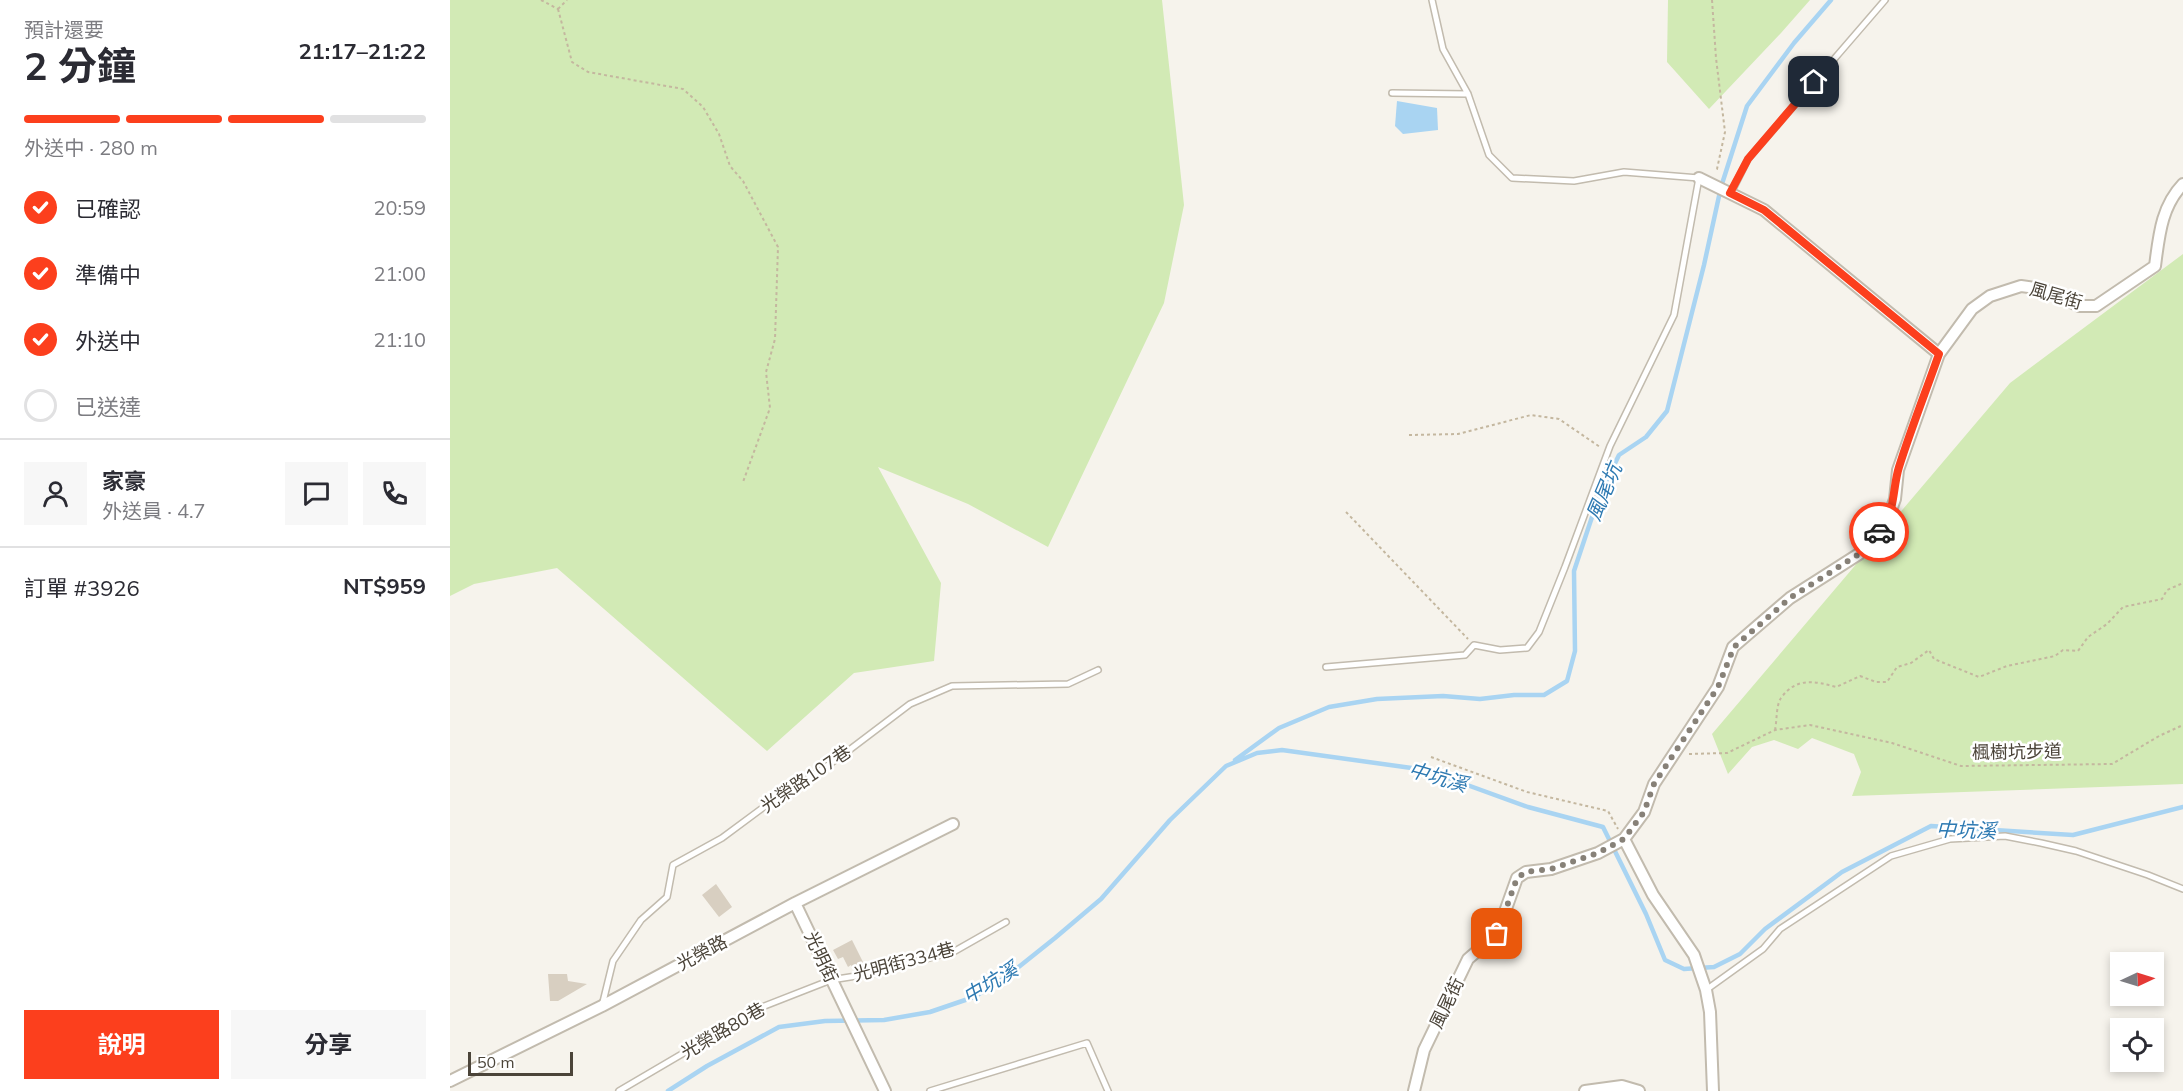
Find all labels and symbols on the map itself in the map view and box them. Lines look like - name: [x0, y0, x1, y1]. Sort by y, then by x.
- pin: [1788, 56, 1839, 107]
- street label: 風尾街: [2027, 277, 2085, 314]
- water label: 風尾坑: [1580, 457, 1628, 524]
- courier: [1849, 502, 1909, 562]
- street label: 楓樹坑步道: [1972, 739, 2062, 764]
- street label: 光榮路107巷: [756, 740, 855, 817]
- water label: 中坑溪: [1406, 756, 1473, 798]
- water label: 中坑溪: [1936, 816, 1999, 843]
- pin: [1471, 908, 1522, 959]
- street label: 光明街: [800, 927, 843, 986]
- street label: 光榮路: [673, 930, 731, 975]
- street label: 光明街334巷: [850, 937, 957, 986]
- north arrow: [2110, 952, 2164, 1006]
- water label: 中坑溪: [958, 955, 1024, 1009]
- street label: 風尾街: [1424, 973, 1469, 1032]
- street label: 光榮路80巷: [676, 997, 769, 1064]
- scale bar: [468, 1049, 573, 1076]

